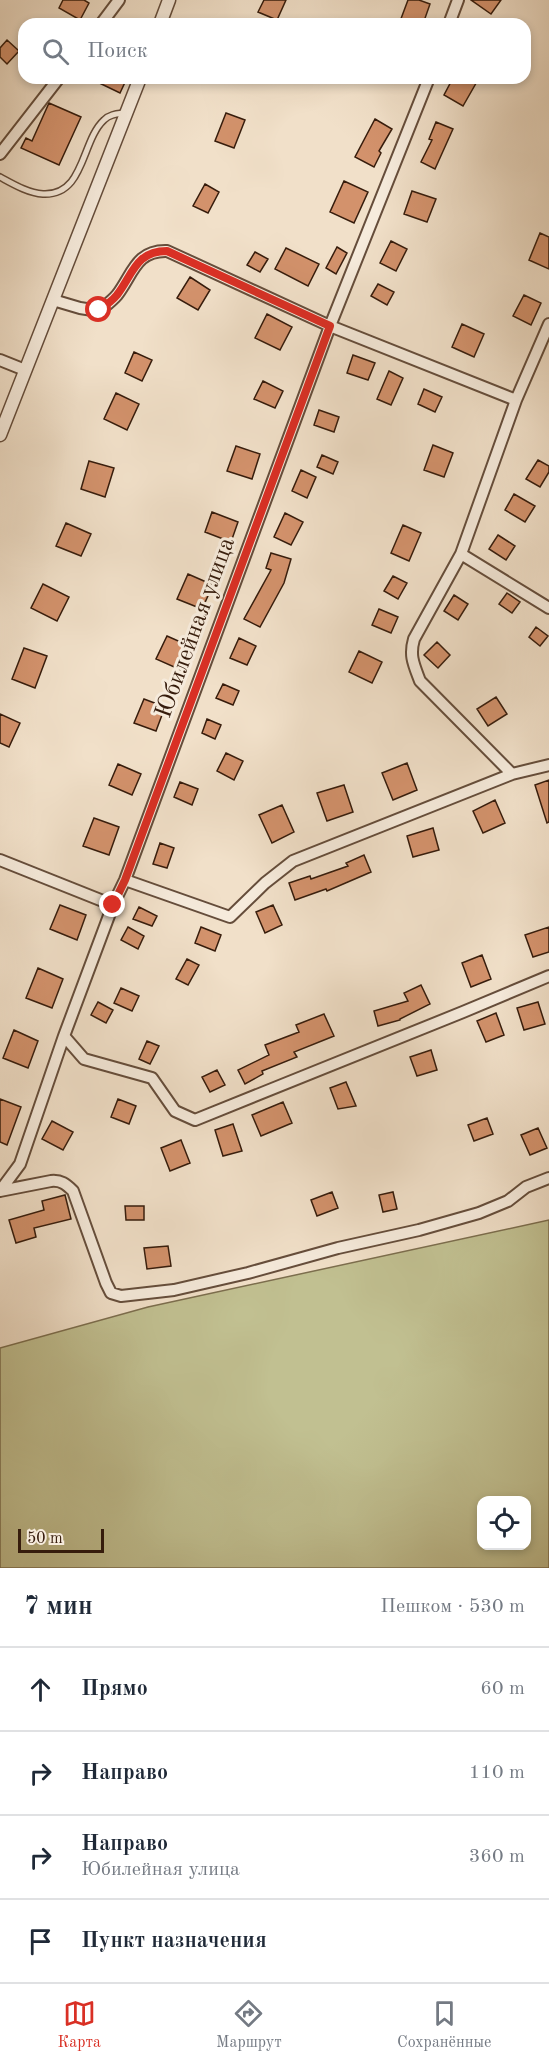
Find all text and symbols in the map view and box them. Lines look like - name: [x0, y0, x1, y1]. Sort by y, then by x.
- search box: [18, 18, 531, 84]
- icon: search: [39, 35, 72, 68]
- text: Поиск: [87, 40, 148, 62]
- route start: [85, 296, 111, 322]
- street label: Юбилейная улица: [152, 534, 240, 722]
- route end: [99, 891, 125, 917]
- map controls: [477, 1496, 531, 1550]
- button: locate: [477, 1496, 531, 1550]
- scale bar: [18, 1526, 104, 1554]
- text: 50 m: [27, 1531, 63, 1547]
- text: 7 мин: [24, 1594, 93, 1620]
- text: Пешком · 530 m: [380, 1597, 525, 1617]
- icon: ahead: [24, 1673, 57, 1706]
- text: Прямо: [81, 1678, 148, 1700]
- text: 60 m: [480, 1679, 525, 1699]
- icon: right: [24, 1757, 57, 1790]
- text: Направо: [81, 1762, 168, 1784]
- text: 110 m: [469, 1763, 525, 1783]
- text: Направо: [81, 1833, 168, 1855]
- icon: right: [24, 1841, 57, 1874]
- text: 360 m: [469, 1847, 525, 1867]
- text: Юбилейная улица: [81, 1860, 240, 1880]
- icon: arrive: [24, 1925, 57, 1958]
- text: Пункт назначения: [81, 1930, 267, 1952]
- tab: Карта: [58, 1997, 101, 2053]
- tab: Маршрут: [216, 1997, 282, 2053]
- tab: Сохранённые: [397, 1997, 491, 2053]

